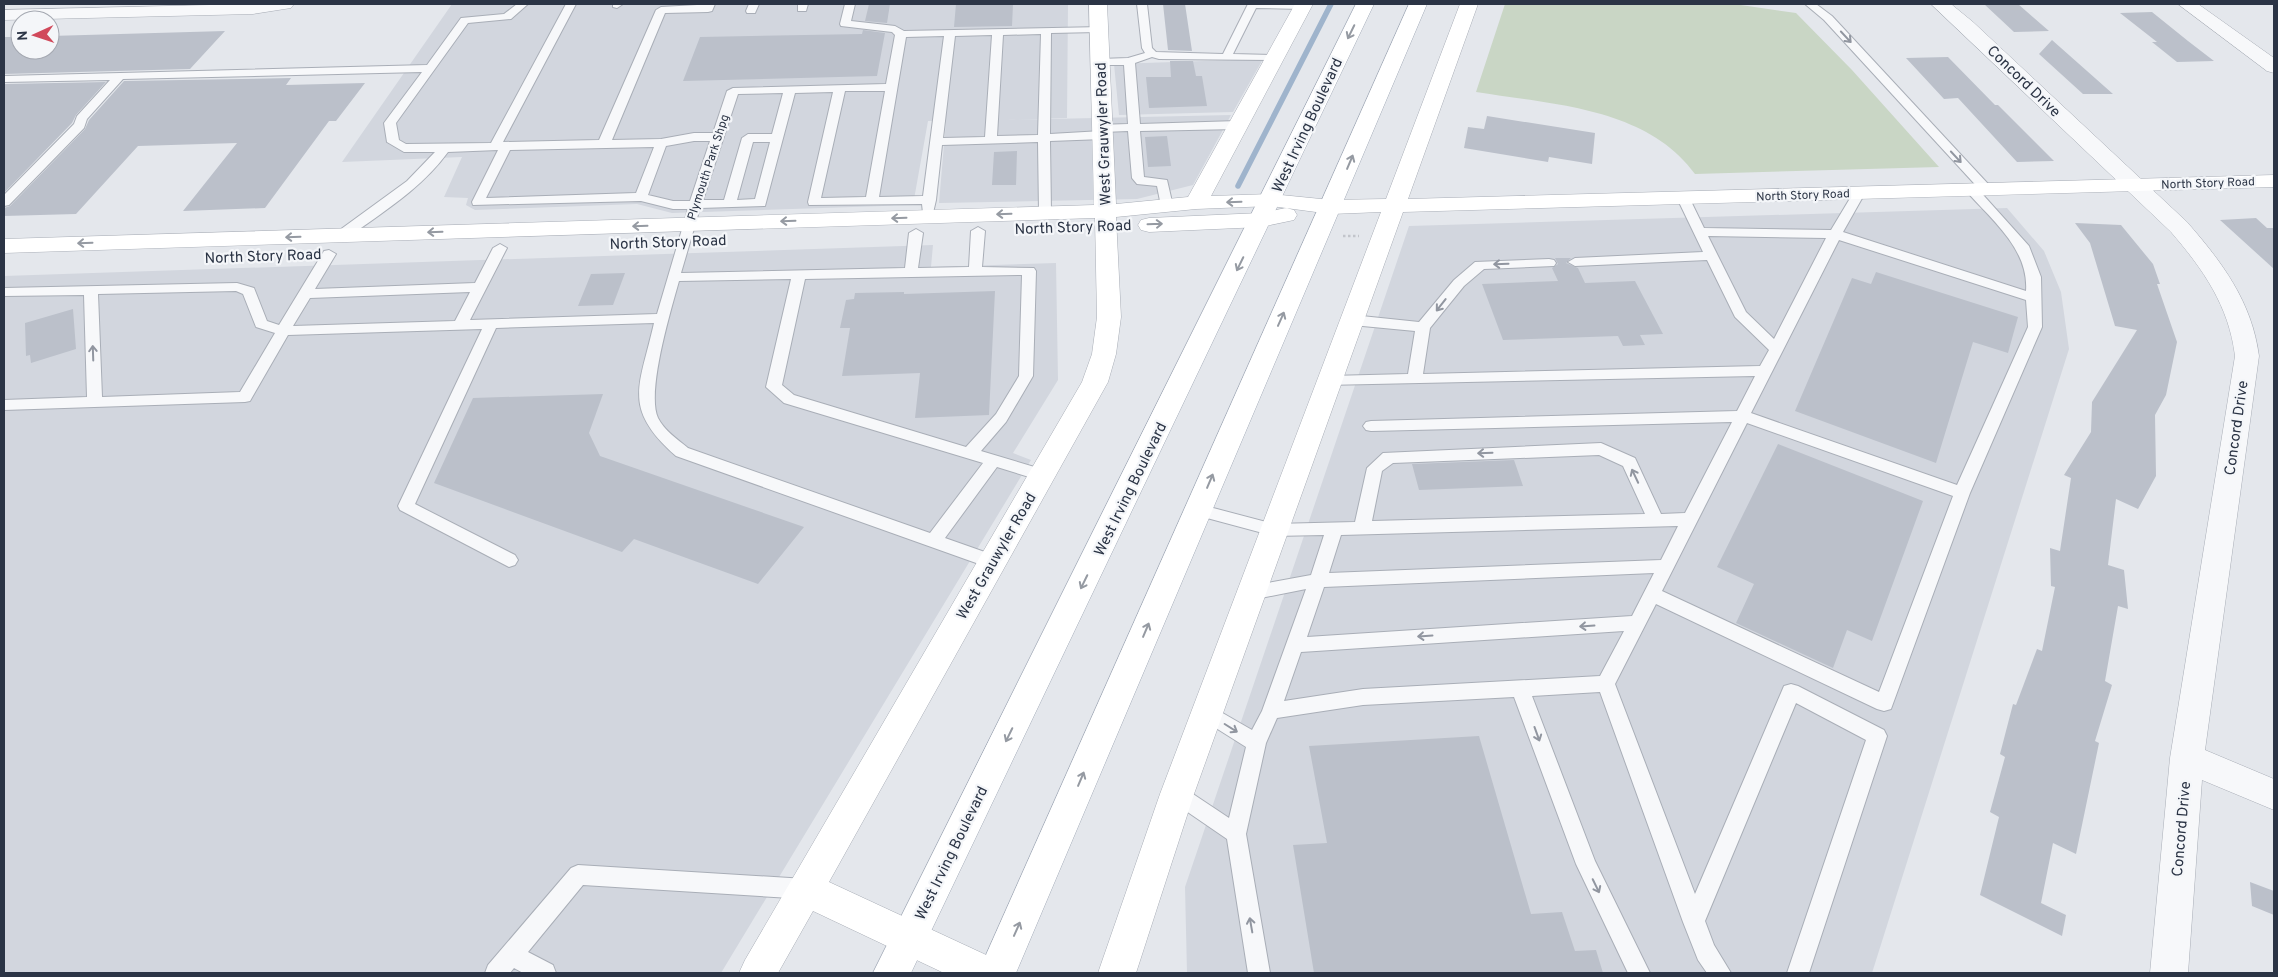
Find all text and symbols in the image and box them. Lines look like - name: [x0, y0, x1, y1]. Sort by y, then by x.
- north arrow: [10, 10, 60, 60]
- one-way arrow: [1346, 24, 1355, 39]
- text: N: [15, 30, 32, 41]
- one-way arrow: [1840, 31, 1852, 44]
- street label: Concord Drive: [1982, 42, 2064, 122]
- street label: West Irving Boulevard: [1269, 55, 1348, 196]
- street label: West Grauwyler Road: [1093, 62, 1116, 206]
- street label: Plymouth Park Shpg: [684, 112, 734, 222]
- one-way arrow: [1950, 150, 1962, 163]
- one-way arrow: [1346, 155, 1356, 170]
- street label: North Story Road: [2161, 174, 2255, 194]
- street label: North Story Road: [1756, 186, 1850, 206]
- one-way arrow: [1226, 197, 1242, 206]
- one-way arrow: [996, 210, 1012, 219]
- one-way arrow: [892, 213, 908, 222]
- one-way arrow: [781, 216, 797, 226]
- street label: North Story Road: [1014, 217, 1132, 240]
- one-way arrow: [1146, 220, 1162, 229]
- one-way arrow: [632, 221, 648, 230]
- one-way arrow: [427, 227, 444, 237]
- one-way arrow: [285, 232, 301, 241]
- street label: North Story Road: [609, 232, 727, 255]
- one-way arrow: [77, 238, 94, 248]
- street label: North Story Road: [204, 246, 322, 269]
- one-way arrow: [1235, 256, 1244, 271]
- one-way arrow: [1493, 260, 1509, 269]
- one-way arrow: [1436, 298, 1446, 312]
- one-way arrow: [1277, 312, 1287, 327]
- one-way arrow: [89, 345, 98, 361]
- street label: Concord Drive: [2221, 380, 2254, 477]
- street label: West Irving Boulevard: [1091, 420, 1172, 560]
- one-way arrow: [1477, 449, 1493, 458]
- one-way arrow: [1630, 469, 1640, 484]
- one-way arrow: [1206, 474, 1216, 489]
- street label: West Grauwyler Road: [953, 490, 1041, 624]
- one-way arrow: [1079, 575, 1089, 590]
- one-way arrow: [1579, 621, 1595, 631]
- one-way arrow: [1141, 623, 1151, 638]
- one-way arrow: [1417, 632, 1433, 641]
- one-way arrow: [1224, 723, 1238, 733]
- one-way arrow: [1533, 726, 1542, 741]
- one-way arrow: [1004, 727, 1014, 742]
- one-way arrow: [1077, 772, 1087, 787]
- street label: Concord Drive: [2169, 781, 2196, 878]
- street label: West Irving Boulevard: [912, 784, 993, 924]
- one-way arrow: [1592, 878, 1601, 893]
- one-way arrow: [1246, 918, 1256, 934]
- one-way arrow: [1012, 922, 1022, 937]

